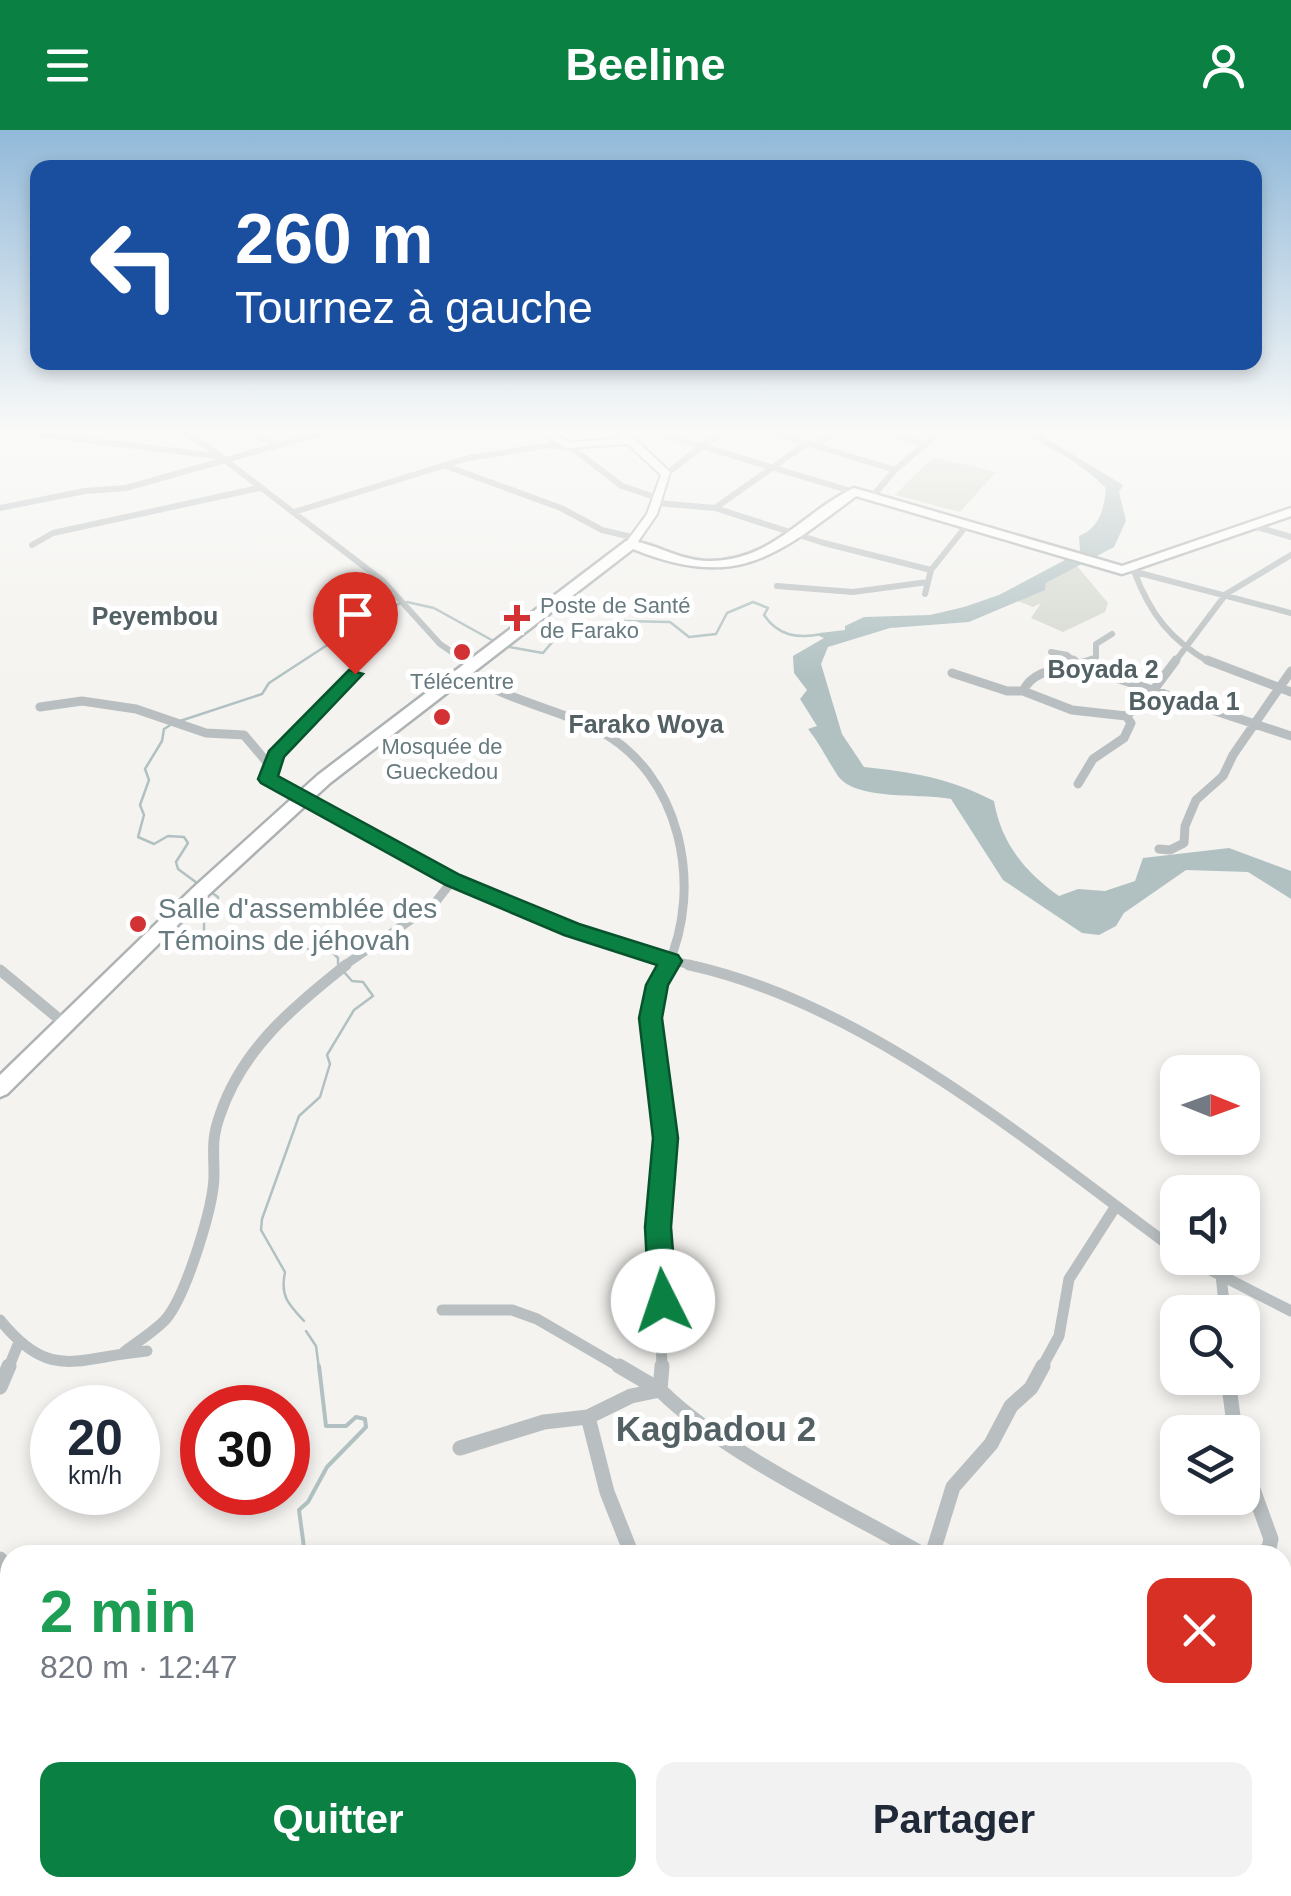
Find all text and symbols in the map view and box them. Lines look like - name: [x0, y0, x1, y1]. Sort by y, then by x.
- icon: menu: [40, 38, 95, 93]
- icon: person: [1196, 38, 1251, 93]
- text: Beeline: [565, 39, 726, 90]
- icon: left: [70, 200, 200, 330]
- text: 260 m: [235, 200, 433, 278]
- text: Tournez à gauche: [235, 282, 593, 333]
- pin: [313, 572, 398, 675]
- icon: arrive: [328, 587, 383, 642]
- place label: Poste de Santé de Farako: [540, 593, 690, 643]
- district label: Peyembou: [92, 602, 218, 630]
- marker: Poste de Santé de Farako: [504, 605, 530, 631]
- marker: Télécentre: [451, 641, 473, 663]
- district label: Boyada 2: [1047, 655, 1159, 683]
- place label: Télécentre: [410, 669, 514, 694]
- district label: Boyada 1: [1128, 687, 1240, 715]
- marker: Mosquée de Gueckedou: [431, 706, 453, 728]
- district label: Farako Woya: [568, 710, 725, 738]
- place label: Mosquée de Gueckedou: [381, 734, 503, 784]
- place label: Salle d'assemblée des Témoins de jéhovah: [158, 893, 437, 956]
- marker: Salle d'assemblée des Témoins de jéhovah: [127, 913, 149, 935]
- north arrow: [1160, 1055, 1260, 1155]
- map controls: [1160, 1055, 1260, 1515]
- button: sound: [1160, 1175, 1260, 1275]
- position arrow: [611, 1249, 715, 1353]
- button: search: [1160, 1295, 1260, 1395]
- speed limit sign: 30: [180, 1385, 310, 1515]
- district label: Kagbadou 2: [616, 1409, 816, 1448]
- text: 20: [67, 1410, 123, 1466]
- button: layers: [1160, 1415, 1260, 1515]
- text: km/h: [68, 1461, 122, 1489]
- text: 2 min: [40, 1578, 197, 1645]
- button: close: [1147, 1578, 1252, 1683]
- text: 820 m · 12:47: [40, 1649, 237, 1685]
- button: Quitter: [40, 1762, 636, 1877]
- button: Partager: [656, 1762, 1252, 1877]

